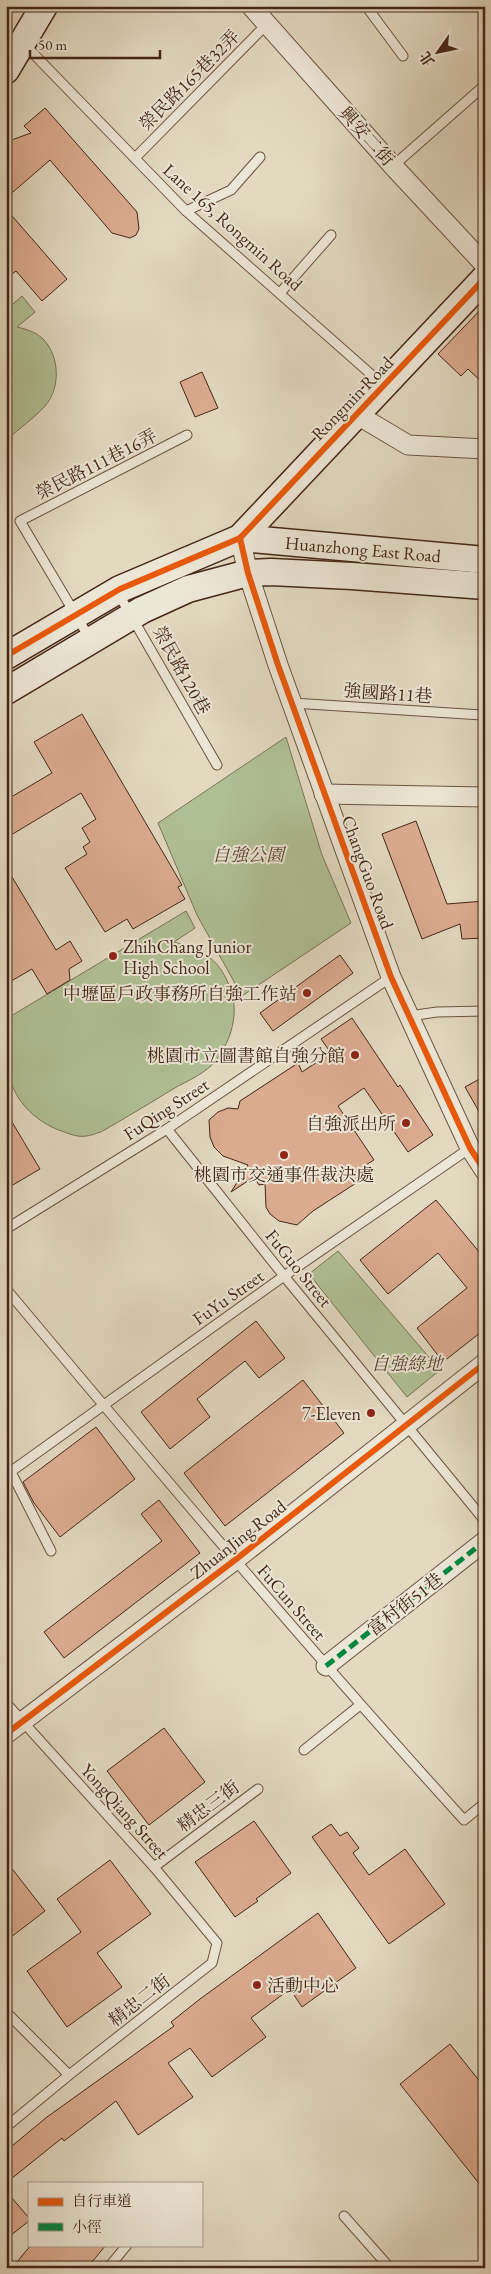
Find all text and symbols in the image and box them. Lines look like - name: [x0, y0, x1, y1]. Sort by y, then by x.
- street label: 榮民路165巷32弄: [134, 25, 244, 135]
- scale bar: [30, 28, 160, 60]
- north arrow: [414, 28, 464, 78]
- text: 50 m: [38, 35, 67, 54]
- text: 北: [416, 48, 438, 70]
- street label: 興安二街: [334, 102, 400, 170]
- street label: Lane 165, Rongmin Road: [159, 158, 308, 296]
- street label: Rongmin Road: [306, 350, 398, 445]
- street label: 榮民路111巷16弄: [31, 424, 161, 504]
- street label: Huanzhong East Road: [284, 531, 443, 567]
- street label: 榮民路120巷: [148, 622, 216, 718]
- street label: 強國路11巷: [343, 678, 433, 708]
- street label: ChangGuo Road: [337, 812, 400, 933]
- park label: 自強公園: [212, 843, 287, 866]
- place label: ZhihChang Junior High School: [123, 935, 251, 979]
- marker: ZhihChang Junior High School: [107, 950, 119, 962]
- place label: 中壢區戶政事務所自強工作站: [63, 982, 297, 1005]
- marker: 中壢區戶政事務所自強工作站: [301, 987, 313, 999]
- place label: 桃園市立圖書館自強分館: [147, 1044, 345, 1067]
- marker: 桃園市立圖書館自強分館: [349, 1049, 361, 1061]
- street label: FuQing Street: [119, 1073, 213, 1145]
- place label: 自強派出所: [306, 1112, 396, 1135]
- marker: 自強派出所: [400, 1117, 412, 1129]
- marker: 桃園市交通事件裁決處: [278, 1149, 290, 1161]
- place label: 桃園市交通事件裁決處: [194, 1163, 374, 1186]
- street label: FuGuo Street: [261, 1224, 338, 1312]
- street label: FuYu Street: [188, 1264, 268, 1330]
- park label: 自強綠地: [371, 1352, 445, 1375]
- place label: 7-Eleven: [302, 1402, 361, 1425]
- marker: 7-Eleven: [365, 1407, 377, 1419]
- street label: ZhuanJing Road: [185, 1494, 291, 1584]
- street label: FuCun Street: [253, 1559, 332, 1645]
- street label: 富村街51巷: [363, 1567, 447, 1641]
- street label: YongQiang Street: [76, 1758, 174, 1864]
- street label: 精忠三街: [172, 1775, 244, 1837]
- street label: 精忠二街: [104, 1969, 174, 2031]
- place label: 活動中心: [267, 1974, 339, 1997]
- marker: 活動中心: [251, 1979, 263, 1991]
- legend: [28, 2182, 202, 2246]
- text: 自行車道: [72, 2191, 132, 2210]
- text: 小徑: [72, 2217, 102, 2236]

